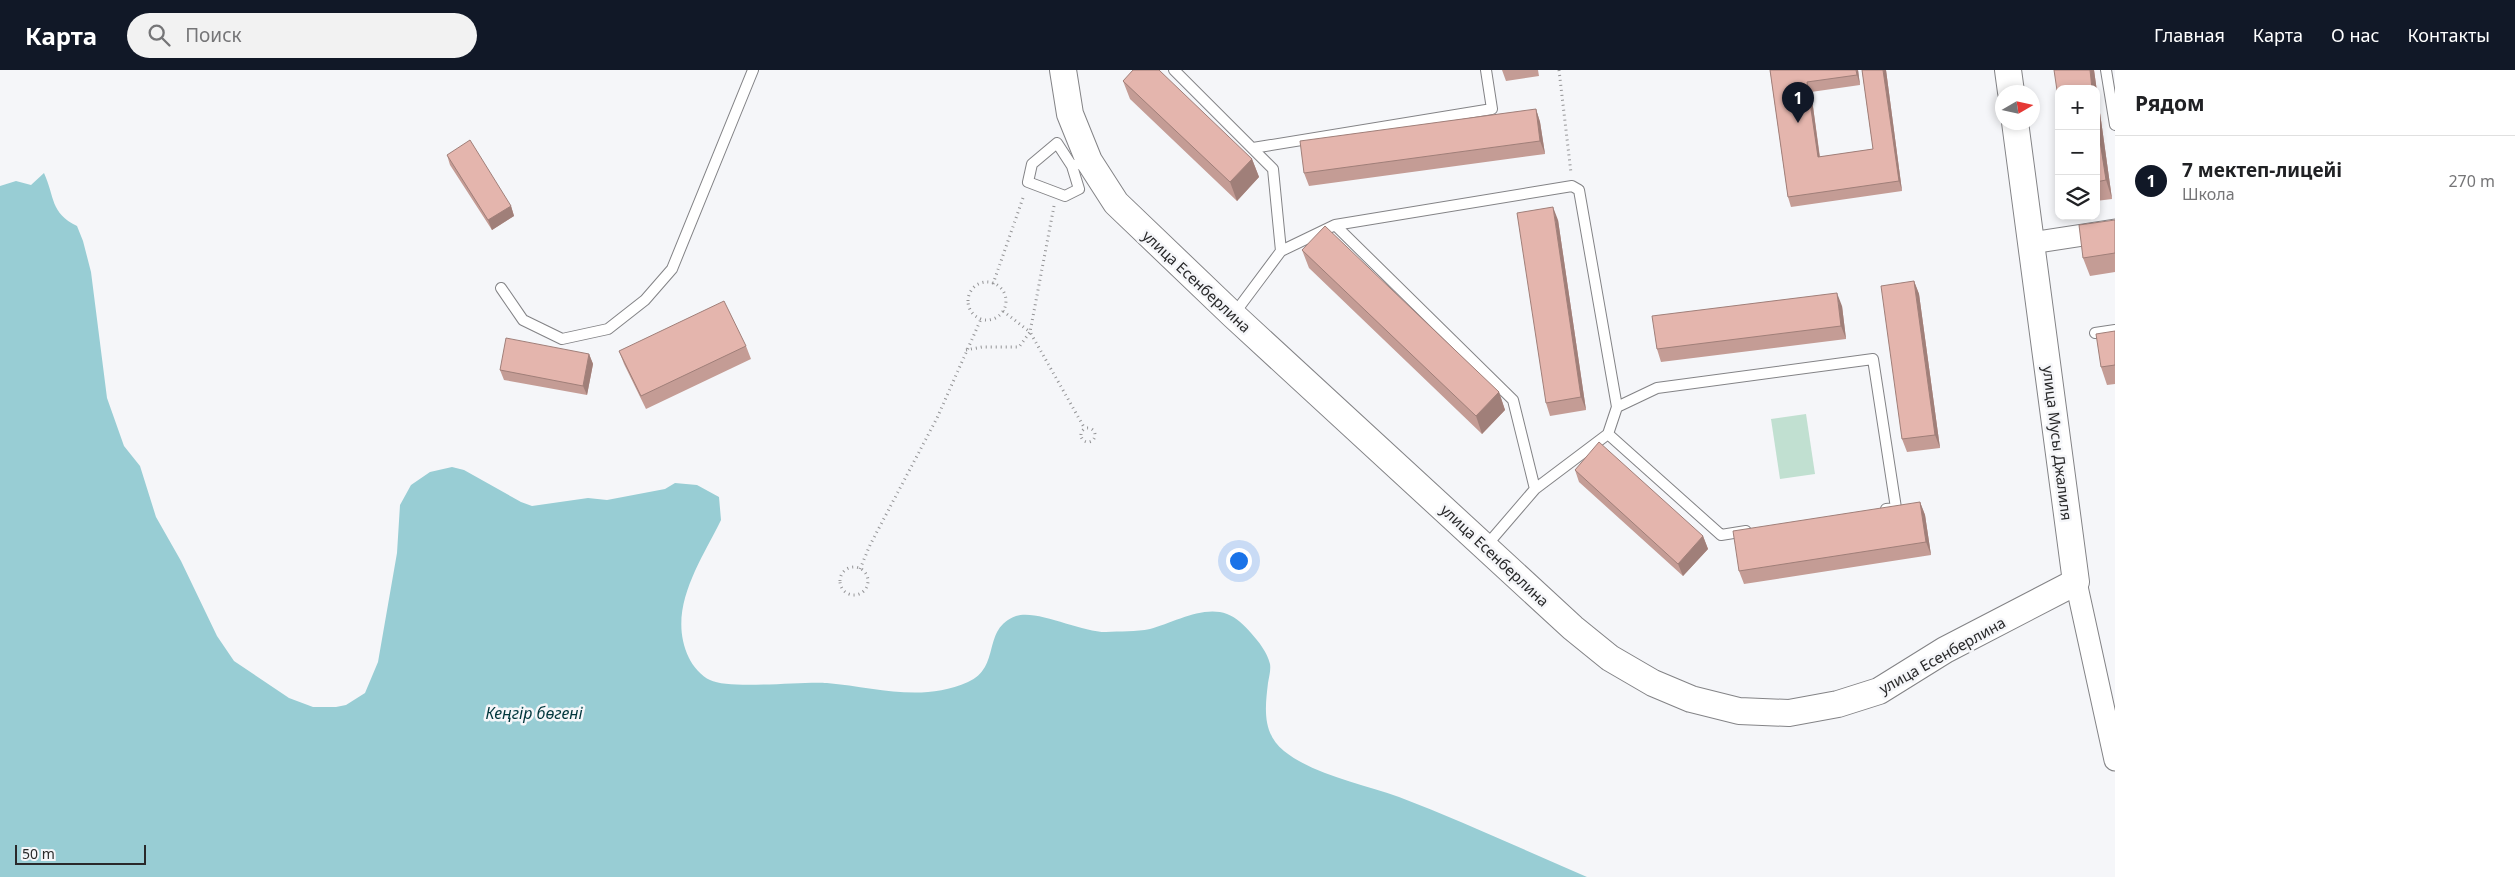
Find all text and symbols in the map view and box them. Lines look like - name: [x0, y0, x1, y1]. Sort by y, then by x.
- search box: [127, 13, 477, 58]
- text: Карта: [25, 19, 97, 52]
- icon: search: [145, 21, 173, 49]
- text: Поиск: [185, 22, 242, 48]
- text: Главная: [2154, 23, 2225, 47]
- text: Карта: [2253, 23, 2303, 47]
- text: О нас: [2331, 23, 2379, 47]
- text: Контакты: [2407, 23, 2490, 47]
- pin: 1: [1782, 82, 1814, 123]
- north arrow: [1995, 85, 2040, 130]
- map controls: [2055, 85, 2100, 220]
- button: +: [2055, 85, 2100, 130]
- text: Рядом: [2135, 89, 2205, 117]
- button: −: [2055, 130, 2100, 175]
- text: 7 мектеп-лицейі: [2182, 157, 2342, 183]
- text: 1: [2146, 170, 2156, 192]
- text: 270 m: [2448, 170, 2495, 192]
- button: layers: [2055, 175, 2100, 220]
- text: Школа: [2182, 183, 2235, 205]
- street label: улица Есенберлина: [1138, 225, 1256, 337]
- street label: улица Мусы Джалиля: [2039, 364, 2077, 522]
- street label: улица Есенберлина: [1436, 499, 1554, 611]
- your location: [1226, 548, 1252, 574]
- street label: улица Есенберлина: [1875, 612, 2009, 698]
- water label: Кеңгір бөгені: [485, 702, 583, 724]
- scale bar: [15, 842, 146, 865]
- text: 50 m: [22, 844, 55, 863]

